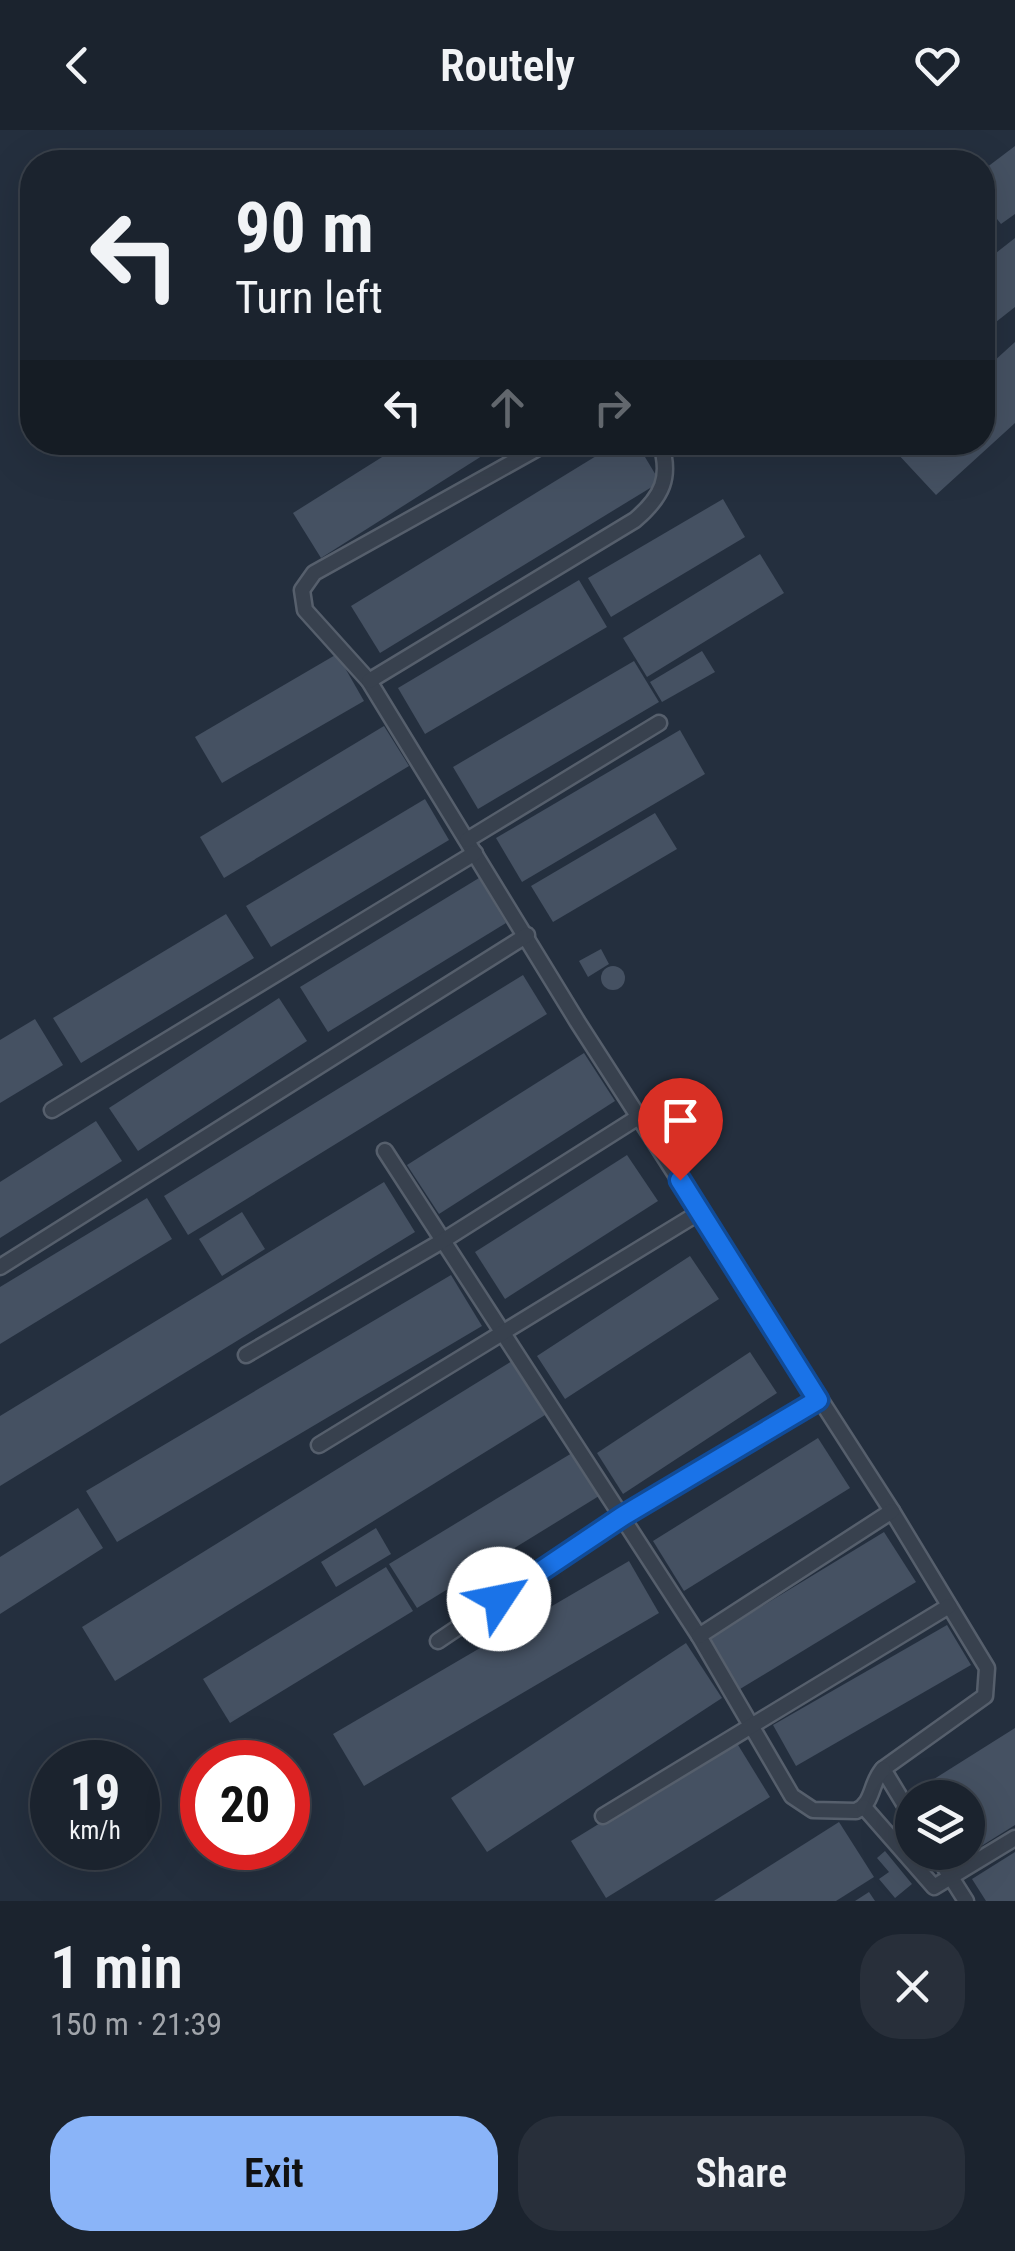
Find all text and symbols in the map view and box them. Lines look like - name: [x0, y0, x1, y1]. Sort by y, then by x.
- icon: back: [50, 38, 105, 93]
- icon: heart: [910, 38, 965, 93]
- text: Routely: [440, 39, 575, 92]
- text: 90 m: [235, 187, 374, 269]
- icon: left: [70, 190, 200, 320]
- text: Turn left: [235, 271, 383, 324]
- icon: left: [375, 380, 430, 435]
- icon: ahead: [480, 380, 535, 435]
- icon: right: [585, 380, 640, 435]
- pin: [638, 1078, 723, 1181]
- icon: arrive: [653, 1093, 708, 1148]
- position arrow: [447, 1547, 551, 1651]
- speed limit sign: 20: [180, 1740, 310, 1870]
- text: 19: [70, 1764, 120, 1822]
- map controls: [895, 1780, 985, 1870]
- button: layers: [895, 1780, 985, 1870]
- text: km/h: [69, 1816, 121, 1845]
- text: 1 min: [50, 1932, 183, 2003]
- button: close: [860, 1934, 965, 2039]
- text: 150 m · 21:39: [50, 2005, 222, 2043]
- button: Exit: [50, 2116, 498, 2231]
- button: Share: [518, 2116, 965, 2231]

